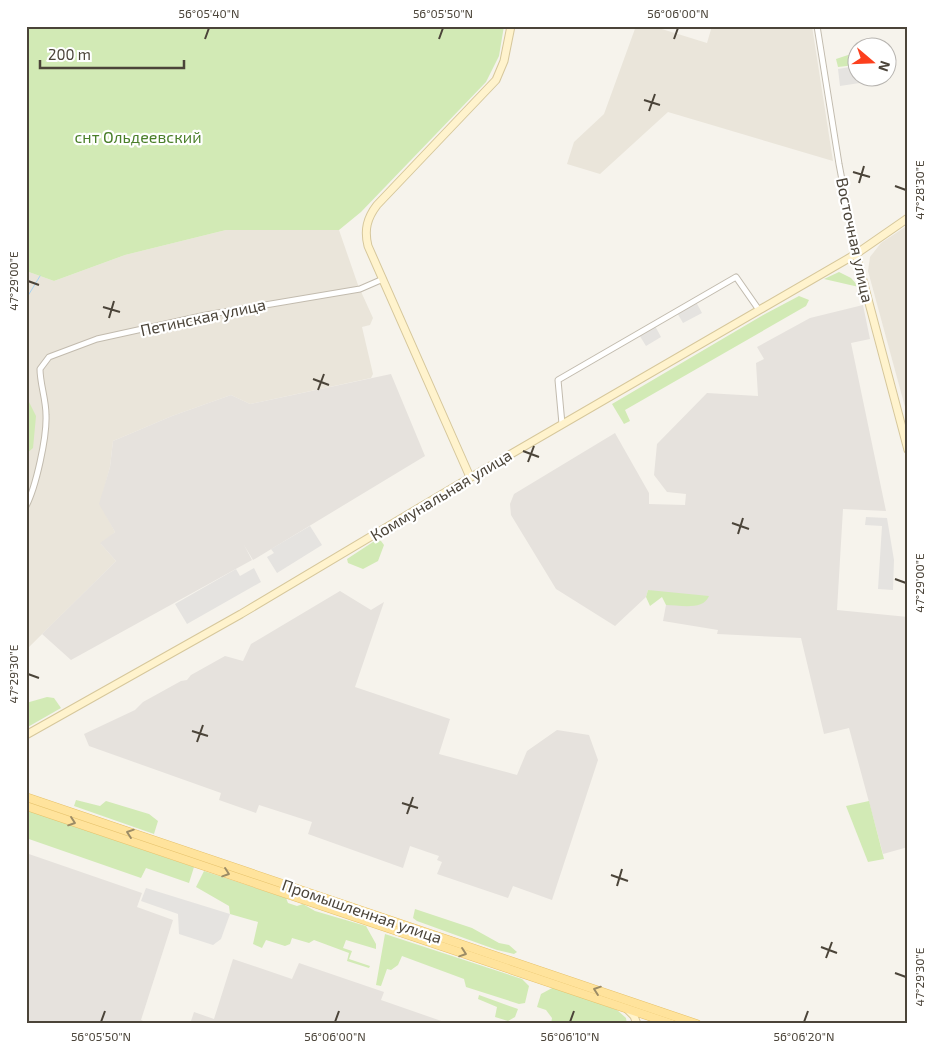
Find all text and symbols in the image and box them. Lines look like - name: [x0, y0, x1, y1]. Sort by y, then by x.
- text: 56°05'40"N: [179, 6, 239, 20]
- text: 56°05'50"N: [413, 6, 473, 20]
- text: 56°06'00"N: [647, 6, 709, 20]
- scale bar: [40, 38, 184, 70]
- north arrow: [846, 38, 896, 88]
- text: 200 m: [48, 45, 91, 63]
- text: N: [875, 59, 894, 74]
- park label: снт Ольдеевский: [74, 127, 202, 146]
- text: 47°28'30"E: [912, 160, 926, 220]
- street label: Восточная улица: [832, 176, 878, 304]
- text: 47°29'00"E: [6, 251, 20, 311]
- street label: Петинская улица: [138, 294, 268, 340]
- street label: Коммунальная улица: [367, 445, 515, 545]
- text: 47°29'00"E: [912, 553, 926, 613]
- text: 47°29'30"E: [6, 644, 20, 703]
- one-way arrow: [68, 816, 76, 826]
- one-way arrow: [126, 828, 135, 838]
- one-way arrow: [222, 868, 230, 878]
- street label: Промышленная улица: [280, 874, 444, 948]
- one-way arrow: [459, 947, 467, 957]
- text: 47°29'30"E: [912, 947, 926, 1006]
- one-way arrow: [593, 986, 602, 996]
- text: 56°05'50"N: [71, 1029, 131, 1043]
- text: 56°06'00"N: [304, 1029, 366, 1043]
- text: 56°06'10"N: [541, 1029, 599, 1043]
- text: 56°06'20"N: [774, 1029, 834, 1043]

